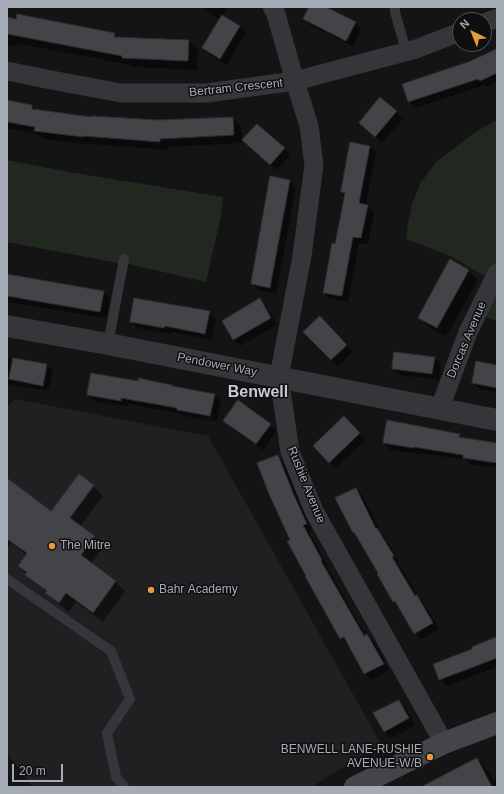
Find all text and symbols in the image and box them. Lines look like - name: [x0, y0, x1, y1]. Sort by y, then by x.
- north arrow: [452, 12, 492, 52]
- text: N: [457, 17, 471, 31]
- street label: Bertram Crescent: [188, 76, 284, 100]
- street label: Dorcas Avenue: [444, 300, 490, 380]
- street label: Pendower Way: [176, 350, 258, 380]
- district label: Benwell: [228, 383, 288, 403]
- street label: Rushie Avenue: [284, 445, 328, 525]
- place label: The Mitre: [60, 539, 111, 553]
- marker: The Mitre: [47, 541, 57, 551]
- place label: Bahr Academy: [159, 583, 238, 597]
- marker: Bahr Academy: [146, 585, 156, 595]
- place label: BENWELL LANE-RUSHIE AVENUE-W/B: [281, 743, 422, 771]
- marker: BENWELL LANE-RUSHIE AVENUE-W/B: [425, 752, 435, 762]
- scale bar: [14, 756, 65, 782]
- text: 20 m: [19, 764, 46, 778]

